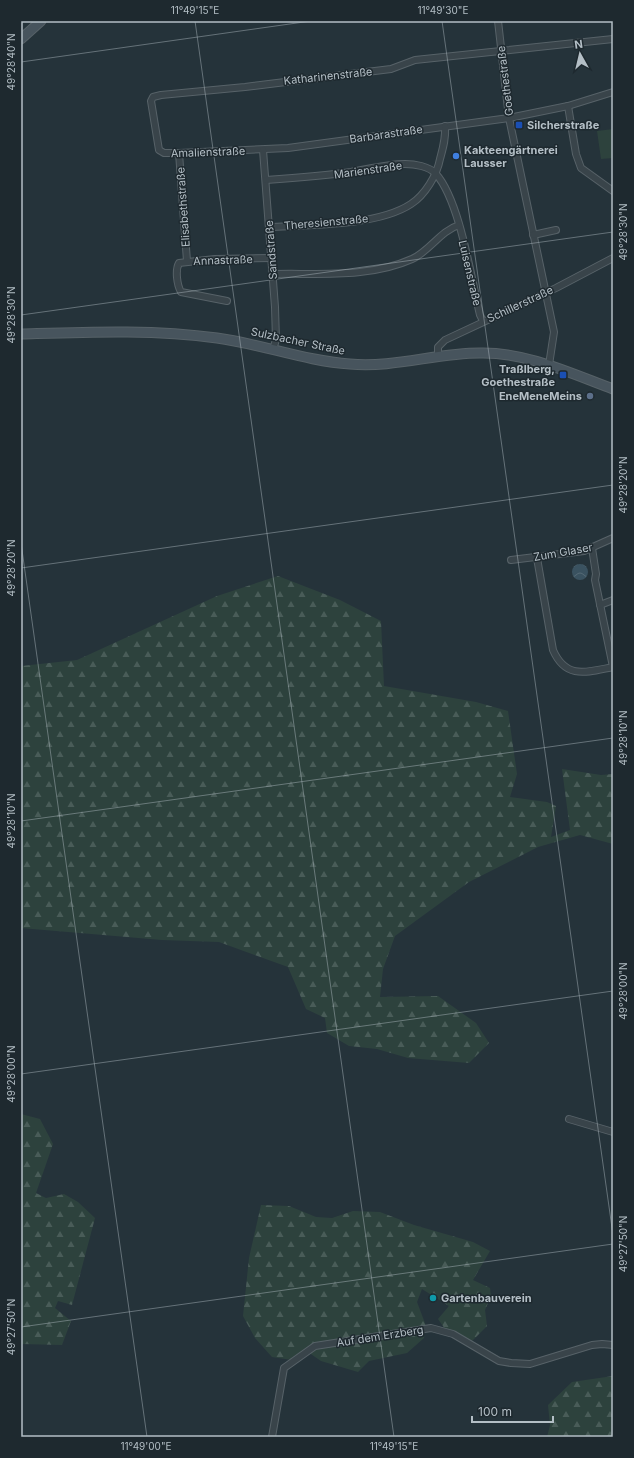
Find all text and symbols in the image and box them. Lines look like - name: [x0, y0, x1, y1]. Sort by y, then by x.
- text: 11°49'15"E: [171, 4, 219, 16]
- text: 11°49'30"E: [417, 4, 469, 16]
- text: 49°28'40"N: [5, 34, 17, 90]
- north arrow: [560, 34, 600, 74]
- text: N: [573, 37, 584, 52]
- street label: Goethestraße: [494, 45, 516, 117]
- street label: Katharinenstraße: [283, 64, 373, 88]
- place label: Silcherstraße: [527, 118, 600, 132]
- marker: Silcherstraße: [514, 120, 524, 130]
- street label: Barbarastraße: [348, 122, 424, 146]
- place label: Kakteengärtnerei Lausser: [464, 143, 558, 170]
- street label: Amalienstraße: [170, 144, 246, 160]
- marker: Kakteengärtnerei Lausser: [451, 151, 461, 161]
- street label: Marienstraße: [333, 158, 403, 182]
- street label: Elisabethstraße: [173, 167, 193, 247]
- text: 49°28'30"N: [617, 203, 629, 261]
- street label: Theresienstraße: [283, 211, 369, 233]
- street label: Sandstraße: [262, 220, 280, 280]
- street label: Luisenstraße: [456, 239, 484, 307]
- street label: Annastraße: [193, 252, 253, 268]
- street label: Schillerstraße: [485, 283, 555, 325]
- text: 49°28'30"N: [5, 286, 17, 344]
- street label: Sulzbacher Straße: [250, 324, 346, 358]
- place label: Traßlberg, Goethestraße: [481, 362, 555, 389]
- marker: Traßlberg, Goethestraße: [558, 370, 568, 380]
- place label: EneMeneMeins: [499, 389, 582, 403]
- marker: EneMeneMeins: [585, 391, 595, 401]
- text: 49°28'20"N: [617, 456, 629, 514]
- text: 49°28'20"N: [5, 539, 17, 597]
- street label: Zum Glaser: [532, 540, 594, 564]
- text: 49°28'10"N: [617, 710, 629, 766]
- text: 49°28'10"N: [5, 793, 17, 849]
- text: 49°28'00"N: [617, 962, 629, 1020]
- text: 49°28'00"N: [5, 1045, 17, 1103]
- text: 49°27'50"N: [617, 1216, 629, 1272]
- place label: Gartenbauverein: [441, 1291, 532, 1305]
- marker: Gartenbauverein: [428, 1293, 438, 1303]
- text: 49°27'50"N: [5, 1299, 17, 1355]
- street label: Auf dem Erzberg: [336, 1322, 424, 1350]
- scale bar: [472, 1398, 553, 1424]
- text: 100 m: [478, 1404, 512, 1419]
- text: 11°49'00"E: [120, 1440, 172, 1452]
- text: 11°49'15"E: [370, 1440, 418, 1452]

